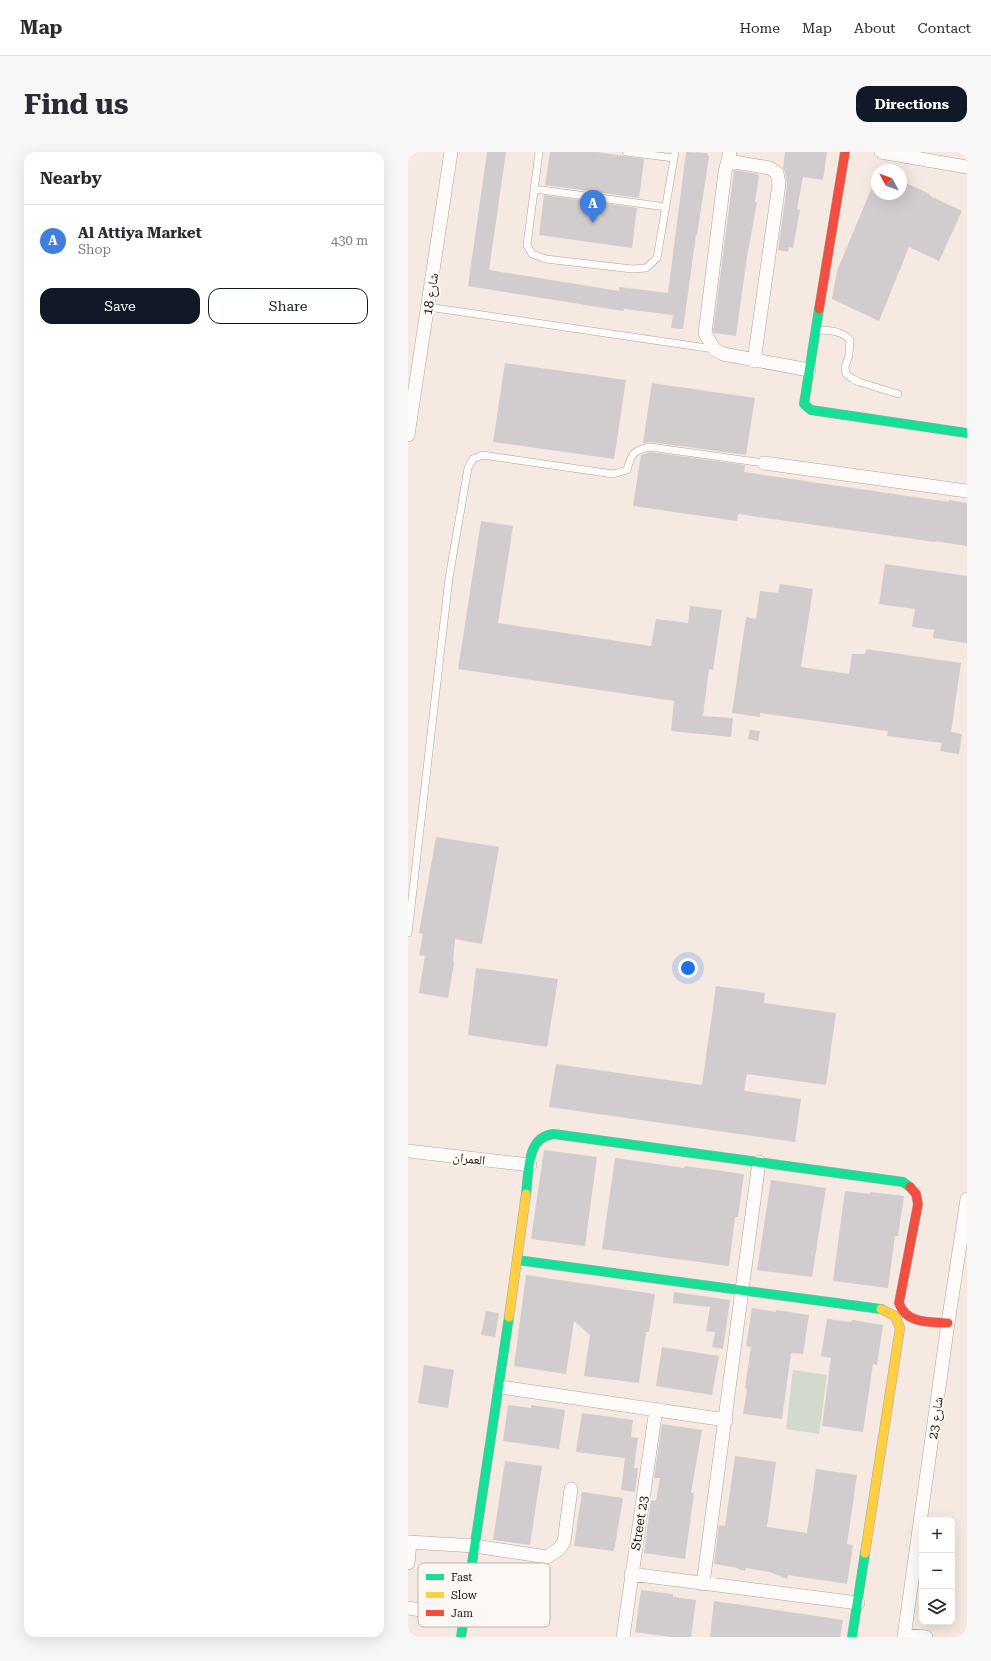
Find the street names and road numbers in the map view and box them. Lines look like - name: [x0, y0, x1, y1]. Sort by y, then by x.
- street label: شارع 18: [420, 272, 443, 317]
- street label: العمران: [452, 1149, 486, 1169]
- street label: شارع 23: [925, 1396, 948, 1440]
- street label: Street 23: [628, 1495, 651, 1551]

